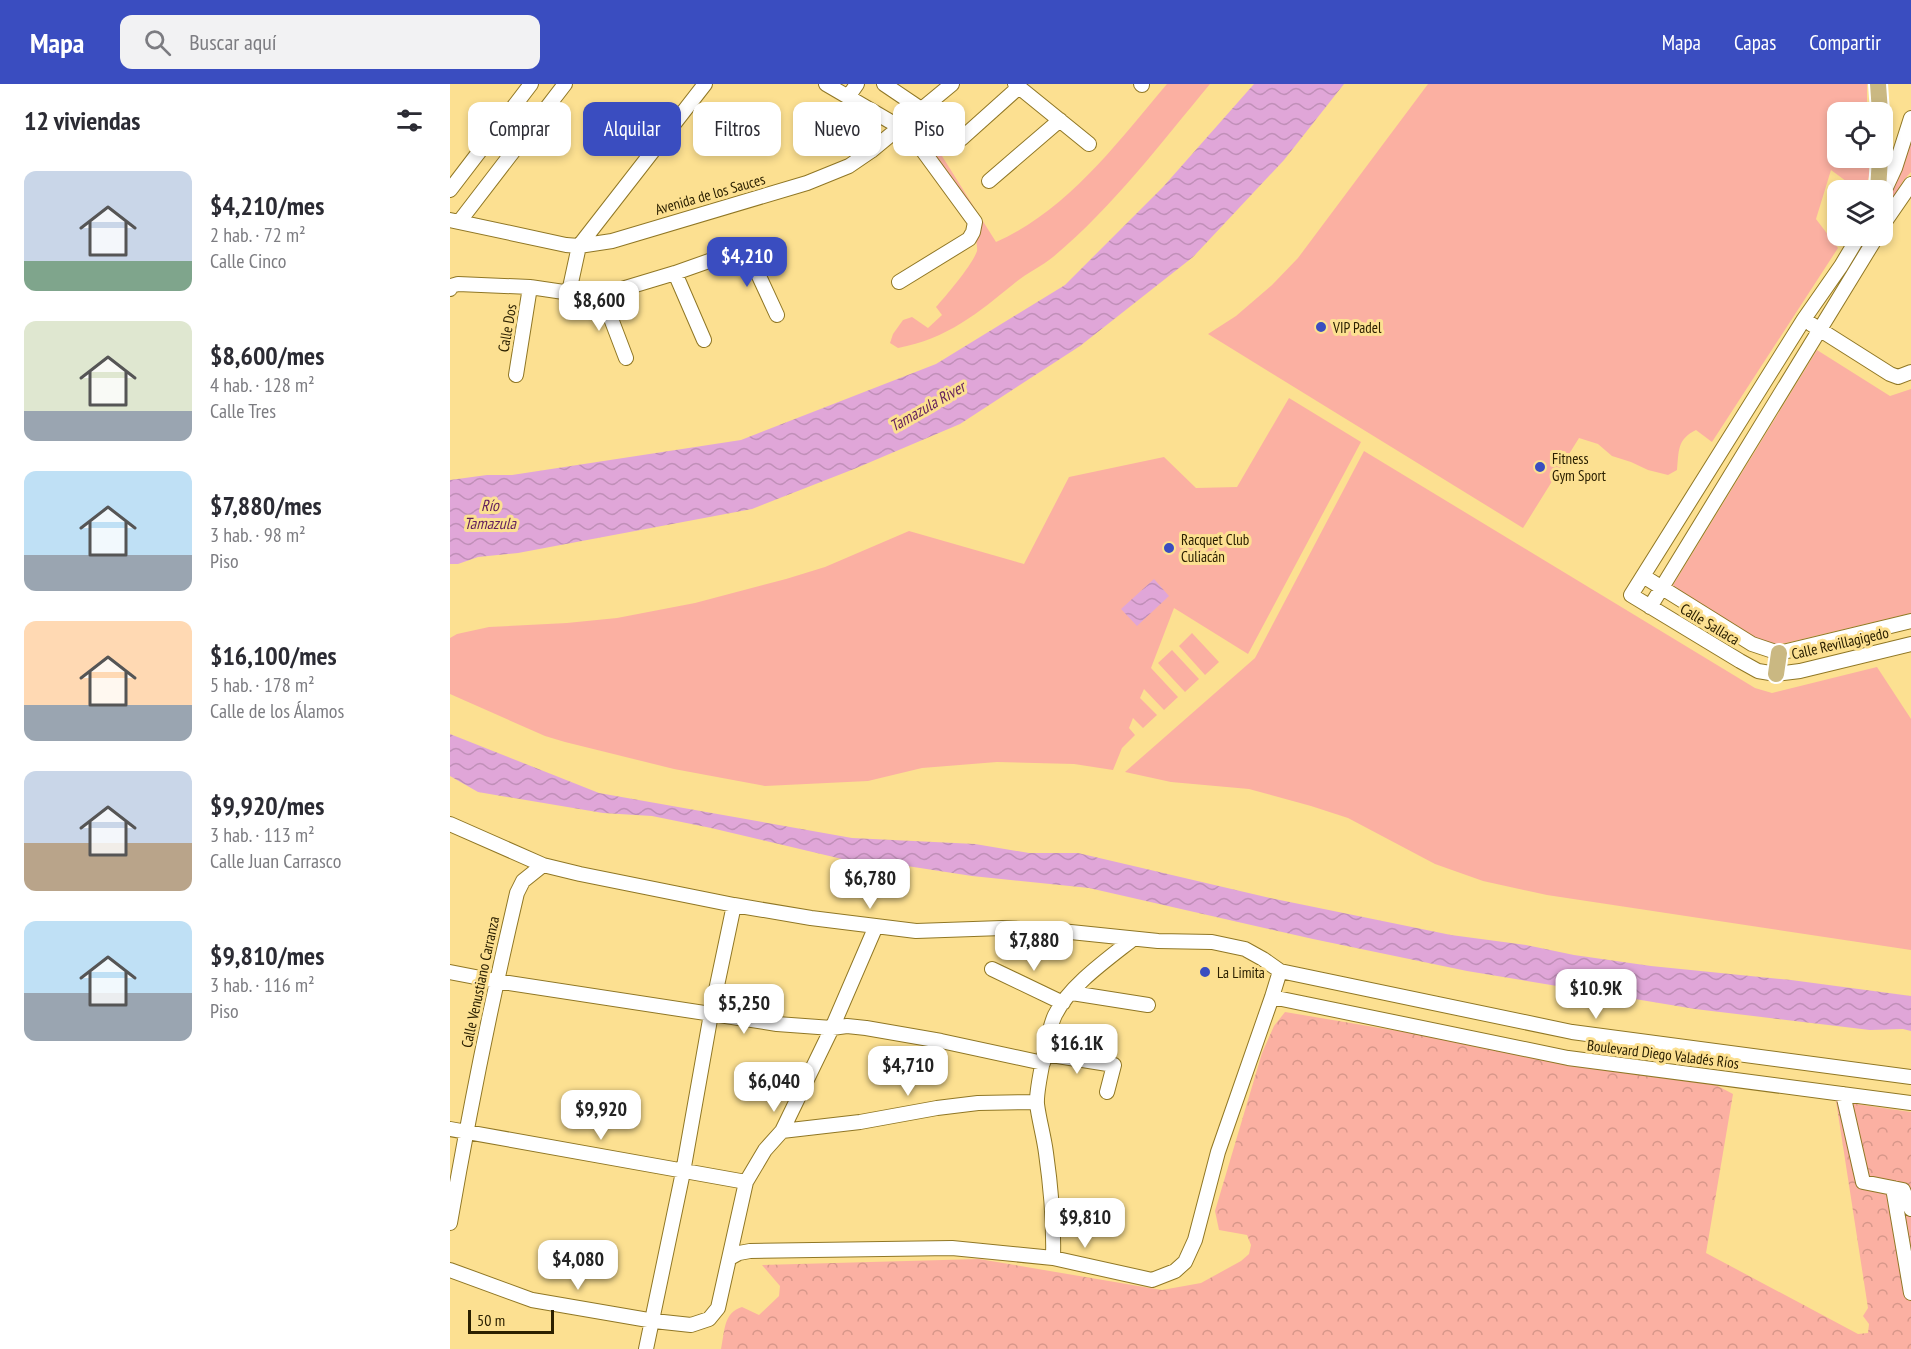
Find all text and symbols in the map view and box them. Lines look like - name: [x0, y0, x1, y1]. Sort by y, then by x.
- search box: [120, 15, 540, 69]
- text: Mapa: [30, 24, 84, 61]
- icon: search: [141, 26, 174, 59]
- text: Buscar aquí: [189, 28, 277, 56]
- text: Mapa: [1662, 29, 1701, 56]
- text: Capas: [1734, 29, 1776, 56]
- text: Compartir: [1809, 29, 1881, 56]
- chip: Comprar: [468, 102, 571, 156]
- chip: Alquilar: [583, 102, 681, 156]
- chip: Filtros: [693, 102, 781, 156]
- chip: Nuevo: [793, 102, 881, 156]
- chip: Piso: [893, 102, 965, 156]
- map controls: [1827, 102, 1893, 246]
- button: locate: [1827, 102, 1893, 168]
- text: 12 viviendas: [24, 104, 140, 137]
- icon: filters: [393, 104, 426, 137]
- street label: Avenida de los Sauces: [653, 169, 767, 219]
- button: layers: [1827, 180, 1893, 246]
- text: $4,210/mes: [210, 189, 324, 222]
- icon: home: [72, 195, 144, 267]
- text: 2 hab. · 72 m²: [210, 222, 306, 248]
- pin: $4,210: [698, 237, 796, 288]
- text: $4,210: [721, 243, 773, 269]
- text: Calle Cinco: [210, 248, 286, 274]
- pin: $8,600: [550, 281, 648, 332]
- text: $8,600: [573, 287, 625, 313]
- street label: Calle Dos: [493, 302, 521, 354]
- place label: VIP Padel: [1332, 318, 1382, 337]
- marker: VIP Padel: [1314, 320, 1328, 334]
- text: $8,600/mes: [210, 339, 324, 372]
- icon: home: [72, 345, 144, 417]
- text: 4 hab. · 128 m²: [210, 372, 315, 398]
- water label: Tamazula River: [886, 375, 970, 436]
- text: Calle Tres: [210, 398, 276, 424]
- place label: Fitness Gym Sport: [1552, 449, 1606, 485]
- marker: Fitness Gym Sport: [1533, 460, 1547, 474]
- text: $7,880/mes: [210, 489, 322, 522]
- icon: home: [72, 495, 144, 567]
- water label: Río Tamazula: [464, 495, 518, 533]
- text: 3 hab. · 98 m²: [210, 522, 306, 548]
- place label: Racquet Club Culiacán: [1181, 530, 1249, 566]
- marker: Racquet Club Culiacán: [1162, 541, 1176, 555]
- text: Piso: [210, 548, 239, 574]
- street label: Calle Sallaca: [1677, 599, 1743, 649]
- street label: Calle Revillagigedo: [1790, 623, 1890, 663]
- text: $16,100/mes: [210, 639, 337, 672]
- icon: home: [72, 645, 144, 717]
- text: 5 hab. · 178 m²: [210, 672, 315, 698]
- text: Calle de los Álamos: [210, 698, 344, 724]
- text: $9,920/mes: [210, 789, 324, 822]
- icon: home: [72, 795, 144, 867]
- text: 3 hab. · 113 m²: [210, 822, 315, 848]
- text: Calle Juan Carrasco: [210, 848, 341, 874]
- pin: $6,780: [821, 859, 919, 910]
- text: $6,780: [844, 865, 896, 891]
- street label: Calle Venustiano Carranza: [457, 915, 503, 1049]
- pin: $7,880: [985, 921, 1083, 972]
- text: $7,880: [1009, 927, 1059, 953]
- text: $9,810/mes: [210, 939, 324, 972]
- icon: home: [72, 945, 144, 1017]
- place label: La Limita: [1217, 963, 1265, 982]
- marker: La Limita: [1198, 965, 1212, 979]
- pin: $10.9K: [1547, 969, 1645, 1020]
- text: 3 hab. · 116 m²: [210, 972, 315, 998]
- text: $10.9K: [1570, 975, 1622, 1001]
- pin: $5,250: [695, 984, 793, 1035]
- text: $5,250: [718, 990, 770, 1016]
- text: Piso: [210, 998, 239, 1024]
- pin: $16.1K: [1028, 1024, 1126, 1075]
- text: $16.1K: [1051, 1030, 1103, 1056]
- street label: Boulevard Diego Valadés Ríos: [1586, 1035, 1740, 1073]
- pin: $4,710: [859, 1046, 957, 1097]
- text: $4,710: [882, 1052, 934, 1078]
- pin: $6,040: [725, 1062, 823, 1113]
- text: $6,040: [748, 1068, 800, 1094]
- pin: $9,920: [552, 1090, 650, 1141]
- text: $9,920: [575, 1096, 627, 1122]
- pin: $9,810: [1036, 1198, 1134, 1249]
- text: $9,810: [1059, 1204, 1111, 1230]
- pin: $4,080: [529, 1240, 627, 1291]
- text: $4,080: [552, 1246, 604, 1272]
- scale bar: [468, 1307, 554, 1334]
- text: 50 m: [477, 1310, 505, 1330]

